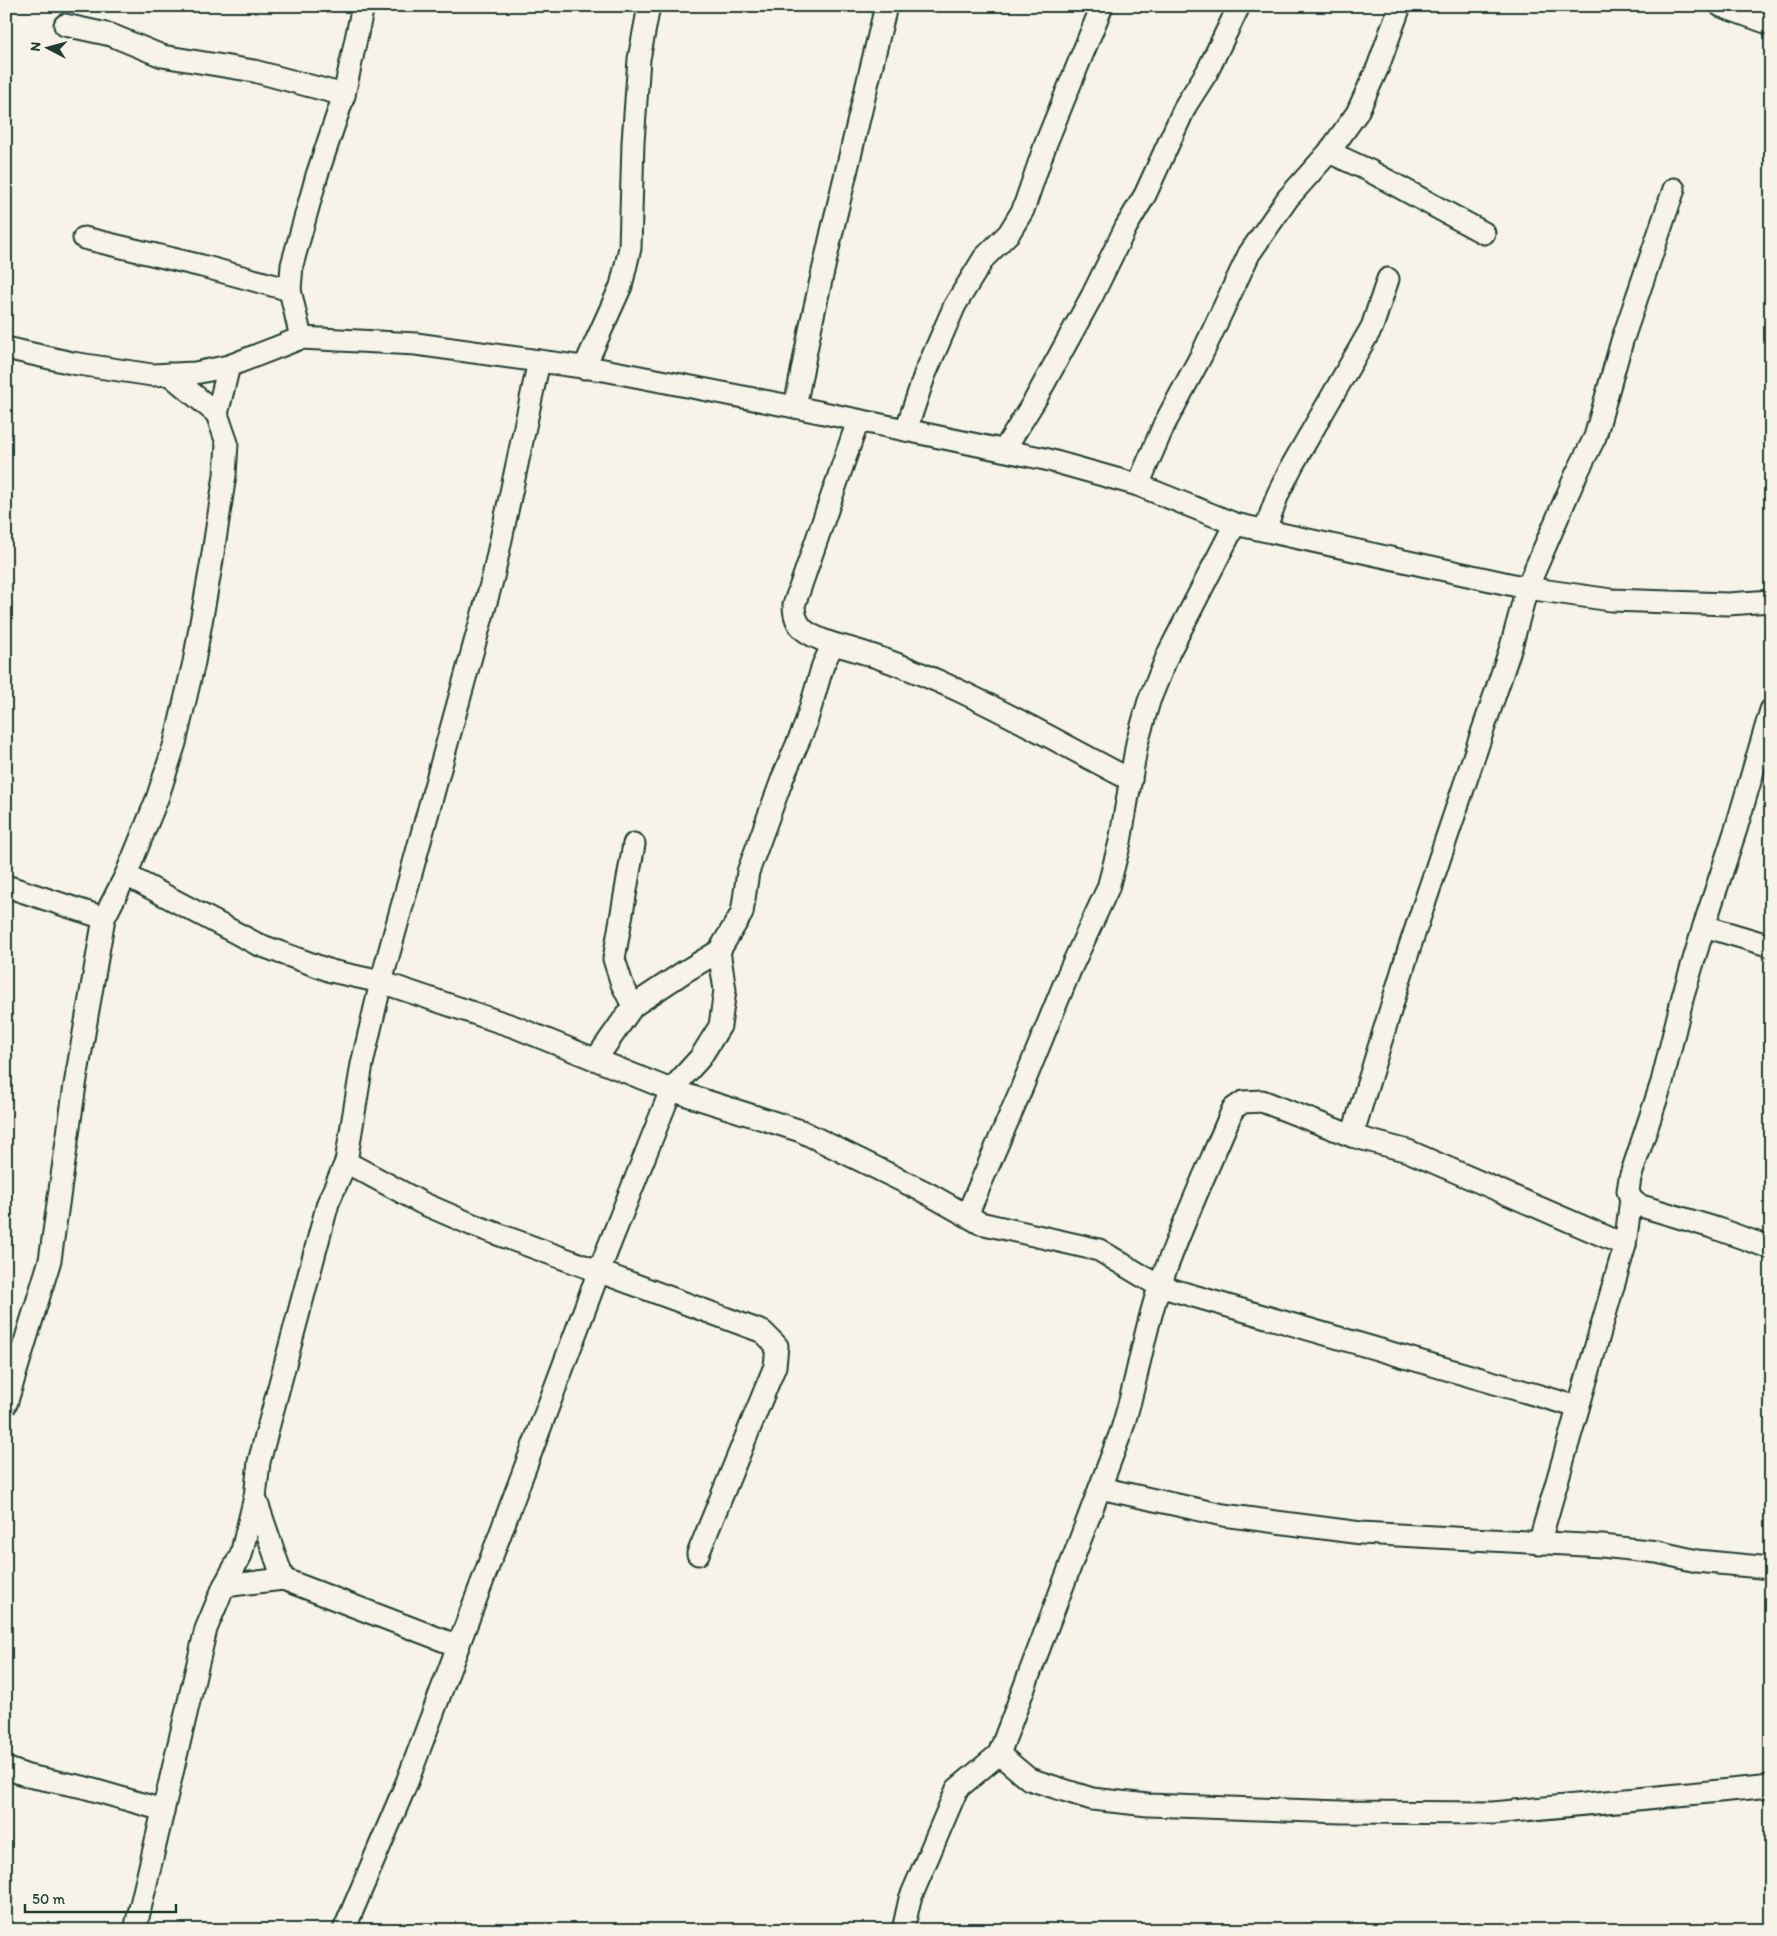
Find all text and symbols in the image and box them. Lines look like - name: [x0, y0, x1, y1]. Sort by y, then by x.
- north arrow: [22, 22, 72, 72]
- text: N: [27, 41, 45, 52]
- scale bar: [25, 1881, 176, 1913]
- text: 50 m: [32, 1890, 65, 1908]

